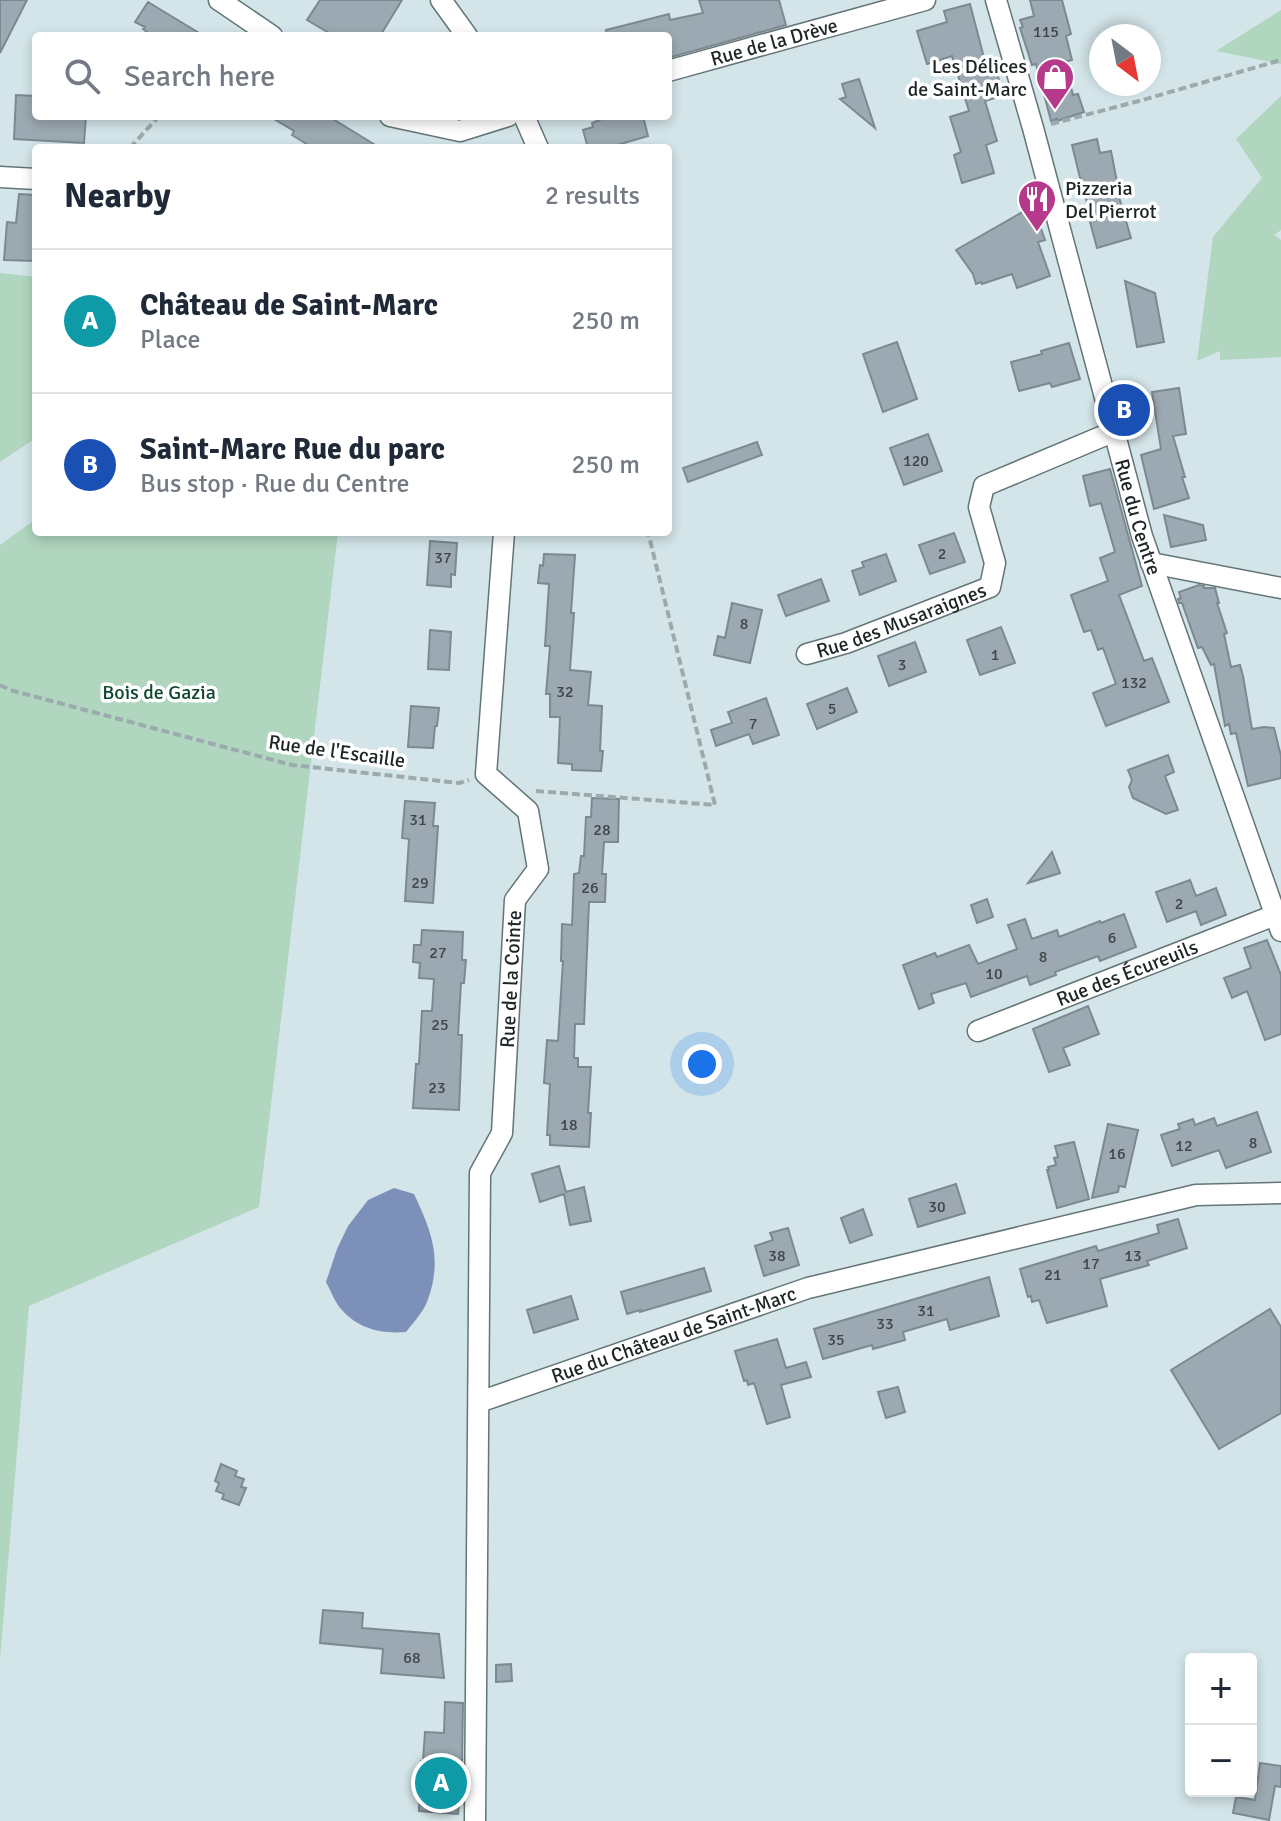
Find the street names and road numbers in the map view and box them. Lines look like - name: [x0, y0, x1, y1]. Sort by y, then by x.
- street label: Rue de la Drève: [708, 13, 841, 72]
- street label: Rue du Centre: [1109, 456, 1167, 578]
- street label: Rue des Musaraignes: [813, 578, 990, 664]
- street label: Rue de l'Escaille: [267, 730, 407, 773]
- street label: Rue de la Cointe: [495, 909, 527, 1048]
- street label: Rue des Écureuils: [1053, 934, 1202, 1012]
- street label: Rue du Château de Saint-Marc: [548, 1281, 800, 1389]

